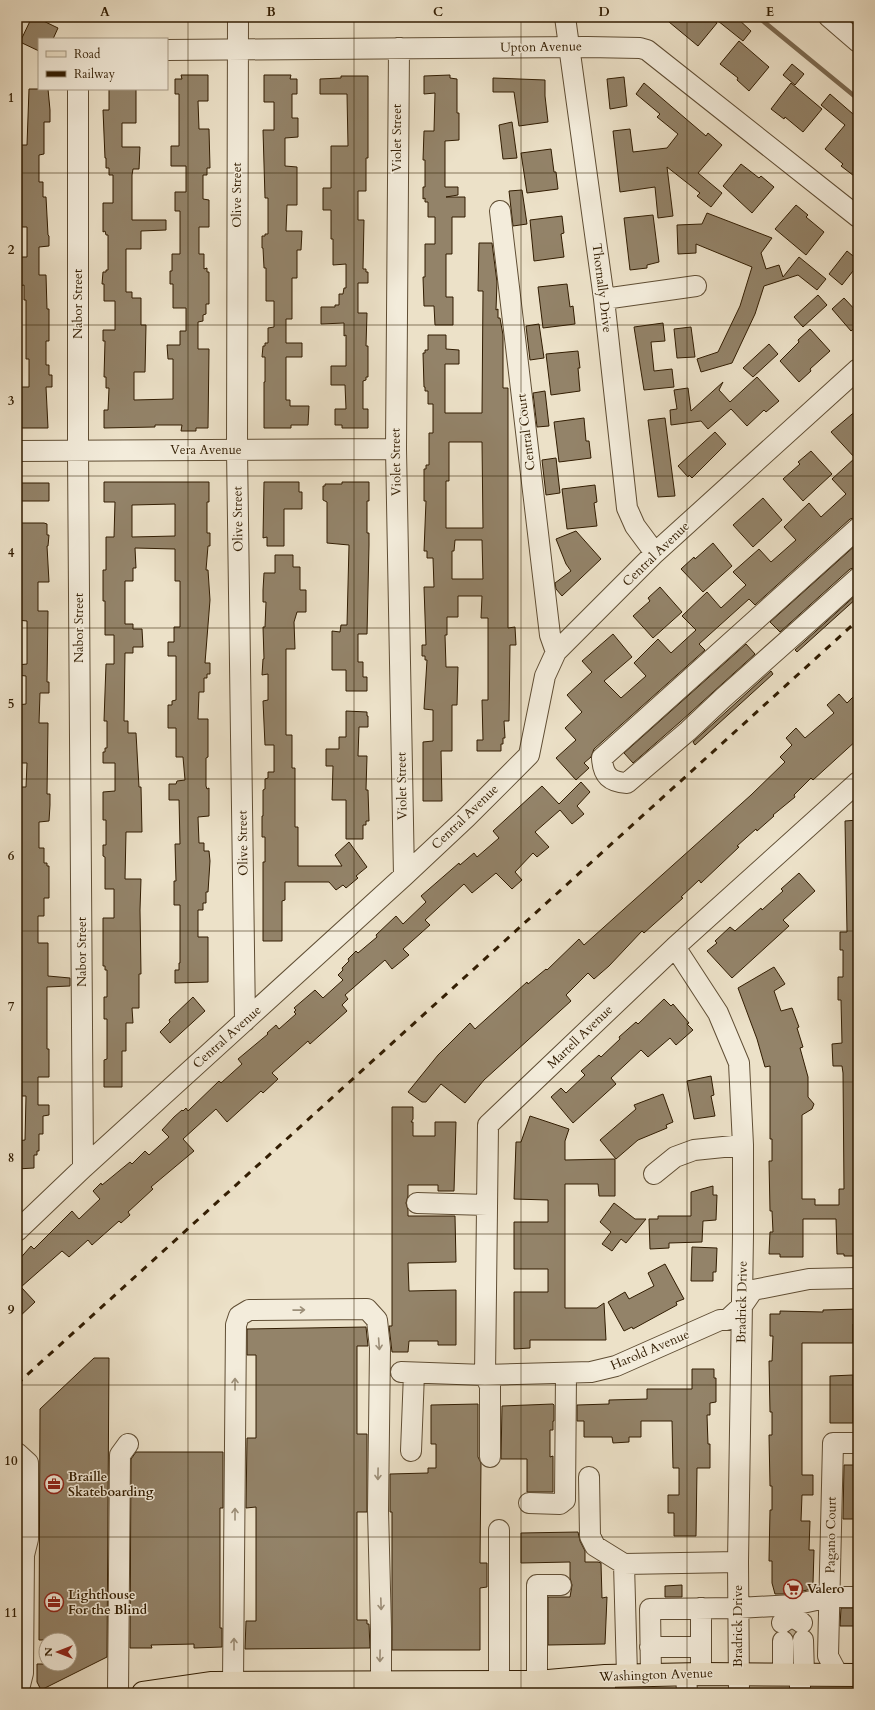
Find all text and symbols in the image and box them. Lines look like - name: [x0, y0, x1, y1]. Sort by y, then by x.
- text: A: [100, 3, 110, 21]
- text: B: [266, 3, 276, 21]
- text: C: [433, 3, 443, 21]
- text: D: [598, 3, 610, 21]
- text: E: [766, 3, 774, 21]
- street label: Upton Avenue: [500, 37, 582, 57]
- legend: [38, 38, 168, 90]
- text: Road: [74, 46, 101, 62]
- text: Railway: [74, 66, 116, 82]
- text: 1: [8, 89, 14, 107]
- street label: Violet Street: [388, 104, 406, 172]
- street label: Olive Street: [228, 162, 246, 228]
- text: 2: [8, 241, 15, 259]
- street label: Thornally Drive: [588, 242, 616, 334]
- street label: Nabor Street: [69, 269, 87, 339]
- text: 3: [8, 392, 15, 410]
- street label: Central Court: [512, 392, 540, 472]
- street label: Violet Street: [386, 428, 406, 496]
- street label: Vera Avenue: [170, 441, 242, 459]
- street label: Olive Street: [228, 486, 248, 552]
- street label: Central Avenue: [619, 517, 693, 591]
- text: 4: [8, 544, 15, 562]
- street label: Nabor Street: [70, 593, 88, 663]
- text: 5: [8, 695, 14, 713]
- street label: Violet Street: [392, 752, 412, 820]
- street label: Central Avenue: [428, 780, 502, 854]
- street label: Olive Street: [233, 810, 253, 876]
- text: 6: [8, 847, 15, 865]
- street label: Nabor Street: [73, 917, 91, 987]
- text: 7: [8, 998, 15, 1016]
- street label: Central Avenue: [189, 1001, 265, 1073]
- street label: Martell Avenue: [543, 1001, 617, 1073]
- text: 8: [8, 1149, 14, 1167]
- street label: Bradrick Drive: [732, 1261, 752, 1343]
- text: 9: [8, 1301, 15, 1319]
- one-way arrow: [292, 1306, 305, 1314]
- street label: Harold Avenue: [608, 1325, 692, 1375]
- one-way arrow: [376, 1337, 383, 1350]
- one-way arrow: [231, 1378, 239, 1391]
- text: 10: [4, 1452, 18, 1470]
- one-way arrow: [374, 1467, 382, 1480]
- place label: Braille Skateboarding: [68, 1468, 154, 1501]
- office icon: Braille Skateboarding: [43, 1473, 65, 1495]
- street label: Pagano Court: [821, 1496, 841, 1574]
- one-way arrow: [231, 1508, 239, 1521]
- supermarket icon: Valero: [782, 1578, 804, 1600]
- place label: Valero: [807, 1580, 845, 1598]
- street label: Bradrick Drive: [729, 1585, 747, 1667]
- place label: Lighthouse For the Blind: [68, 1586, 148, 1619]
- office icon: Lighthouse For the Blind: [43, 1591, 65, 1613]
- one-way arrow: [377, 1597, 384, 1610]
- text: 11: [4, 1604, 18, 1622]
- north arrow: [38, 1632, 78, 1672]
- one-way arrow: [230, 1638, 238, 1651]
- text: N: [41, 1647, 56, 1657]
- one-way arrow: [377, 1649, 384, 1662]
- street label: Washington Avenue: [598, 1664, 713, 1686]

